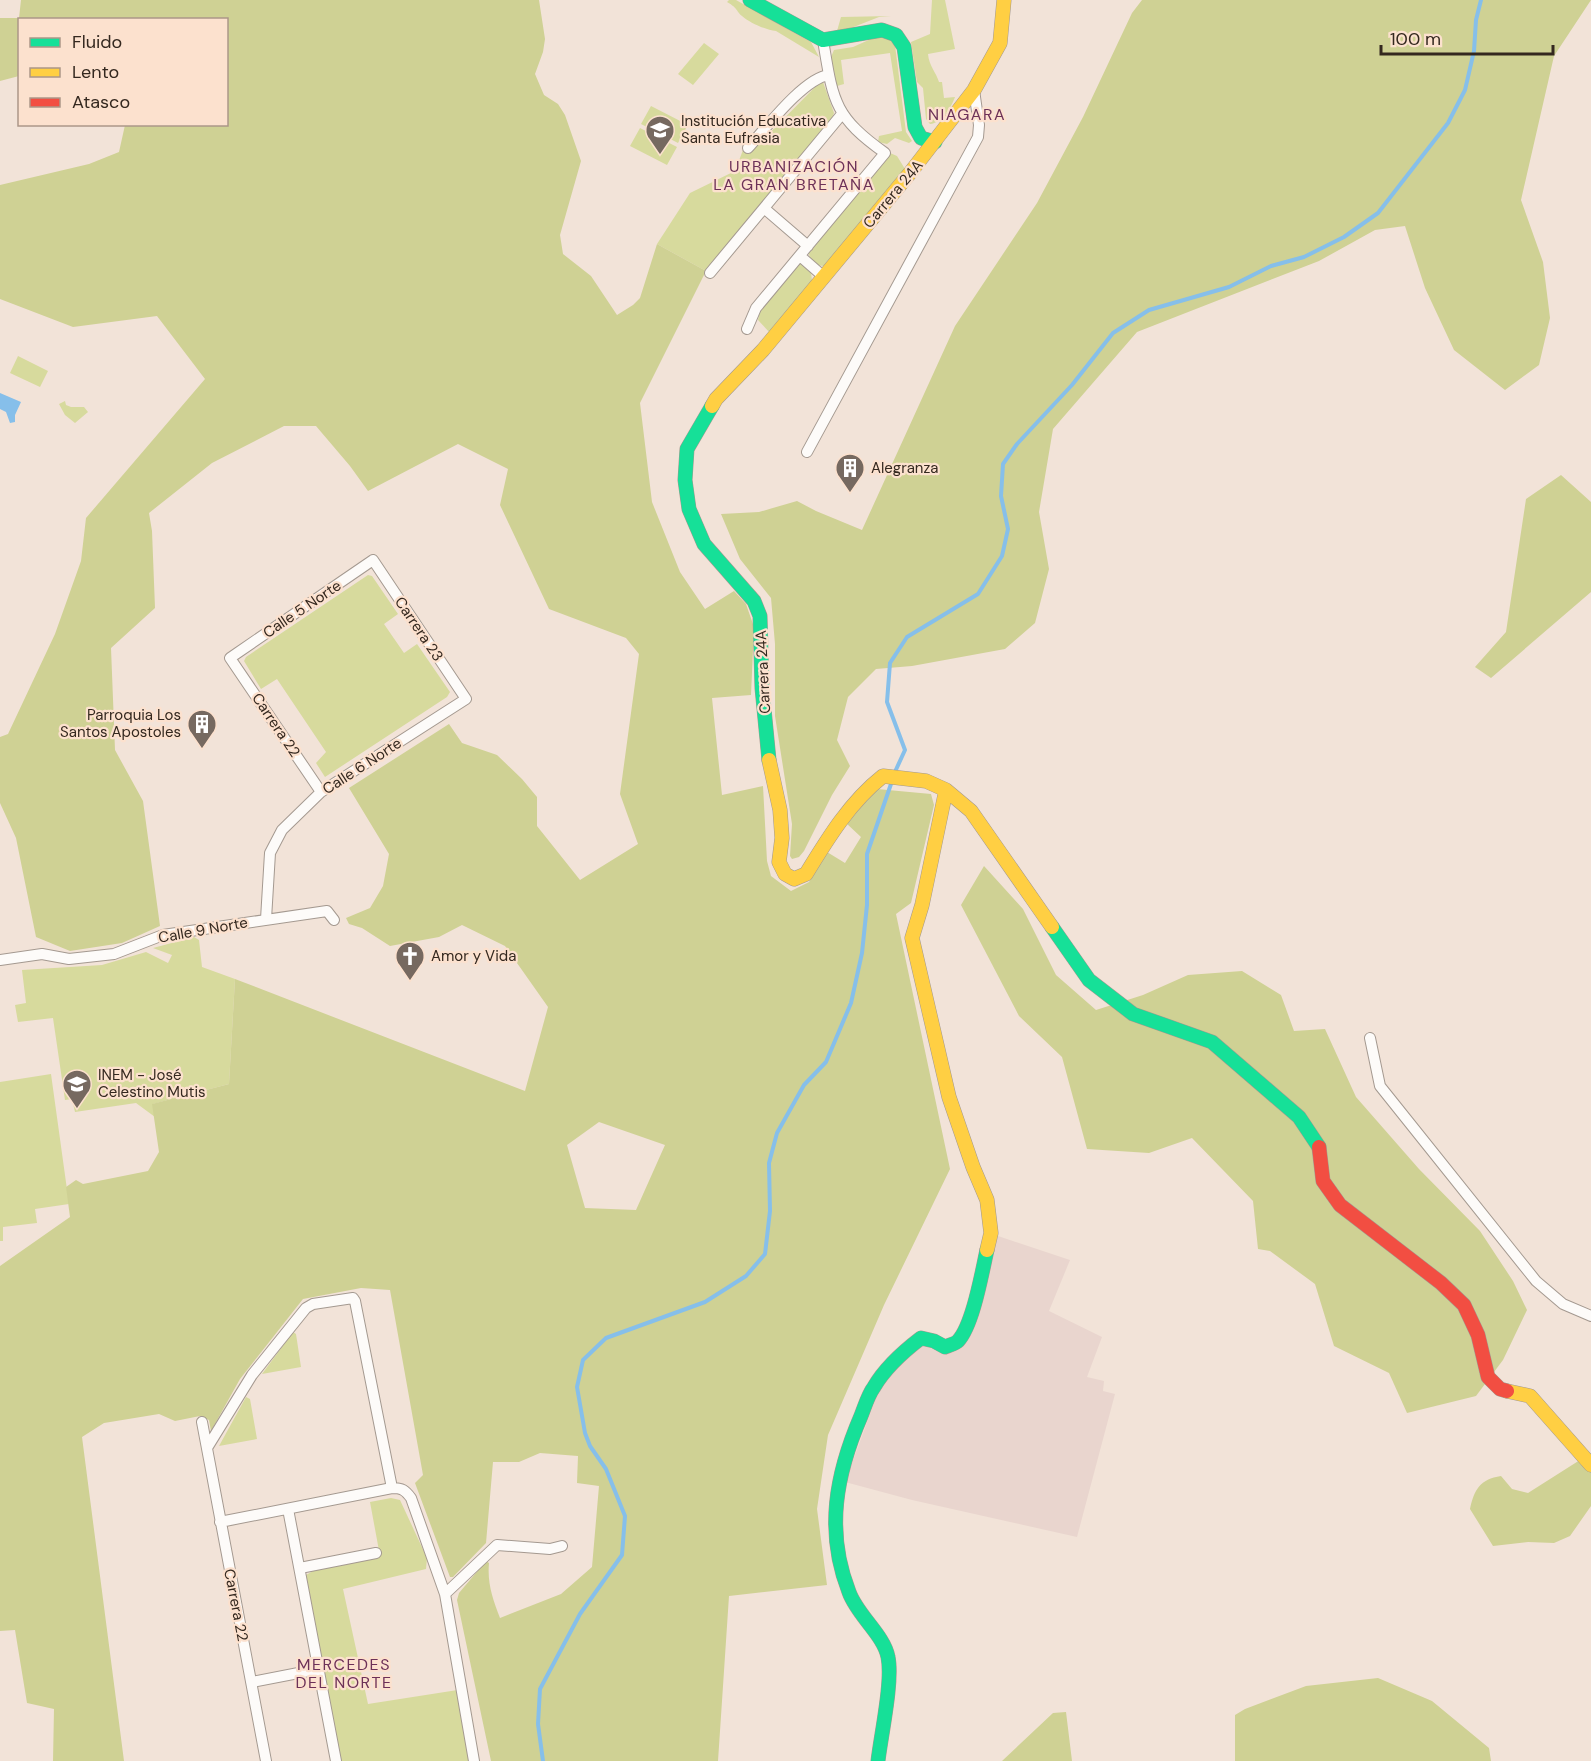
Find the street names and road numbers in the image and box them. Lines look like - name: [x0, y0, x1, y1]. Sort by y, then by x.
- street label: Carrera 24A: [859, 156, 927, 232]
- street label: Calle 5 Norte: [259, 575, 345, 643]
- street label: Carrera 23: [390, 593, 448, 665]
- street label: Carrera 24A: [751, 630, 775, 714]
- street label: Carrera 22: [247, 689, 305, 761]
- street label: Calle 6 Norte: [319, 733, 405, 799]
- street label: Calle 9 Norte: [157, 912, 249, 948]
- street label: Carrera 22: [219, 1567, 253, 1643]

